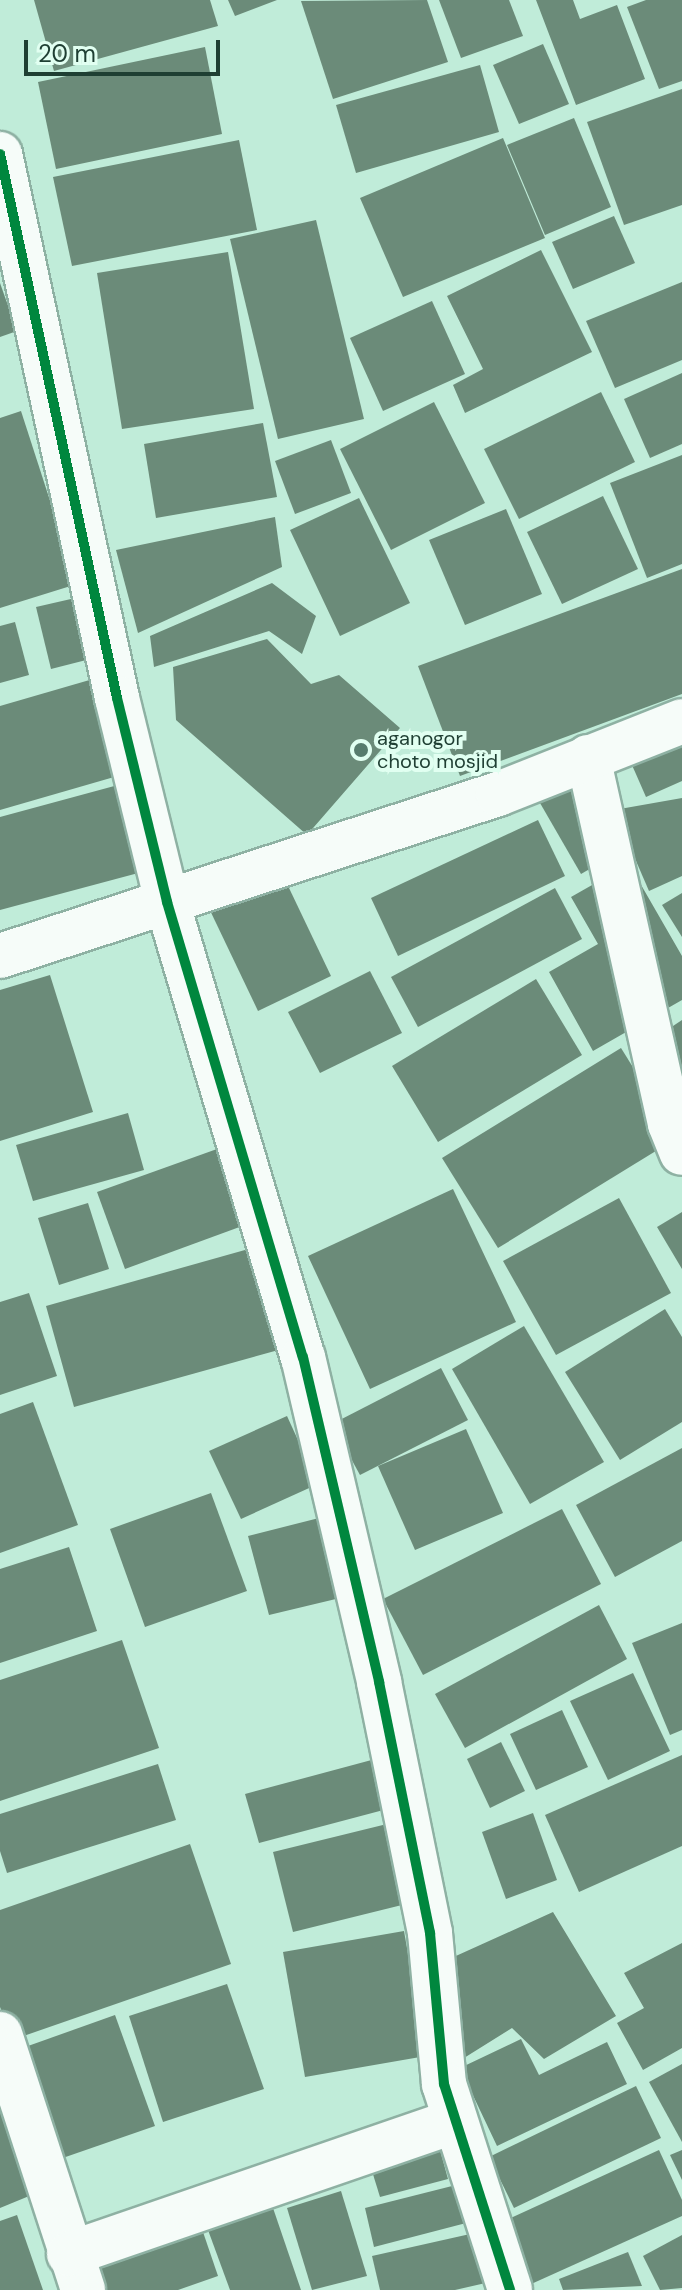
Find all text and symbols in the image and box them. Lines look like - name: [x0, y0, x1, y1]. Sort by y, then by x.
- scale bar: [28, 24, 224, 74]
- text: 20 m: [38, 38, 96, 69]
- place label: aganogor choto mosjid: [377, 726, 498, 773]
- marker: aganogor choto mosjid: [352, 741, 370, 759]

